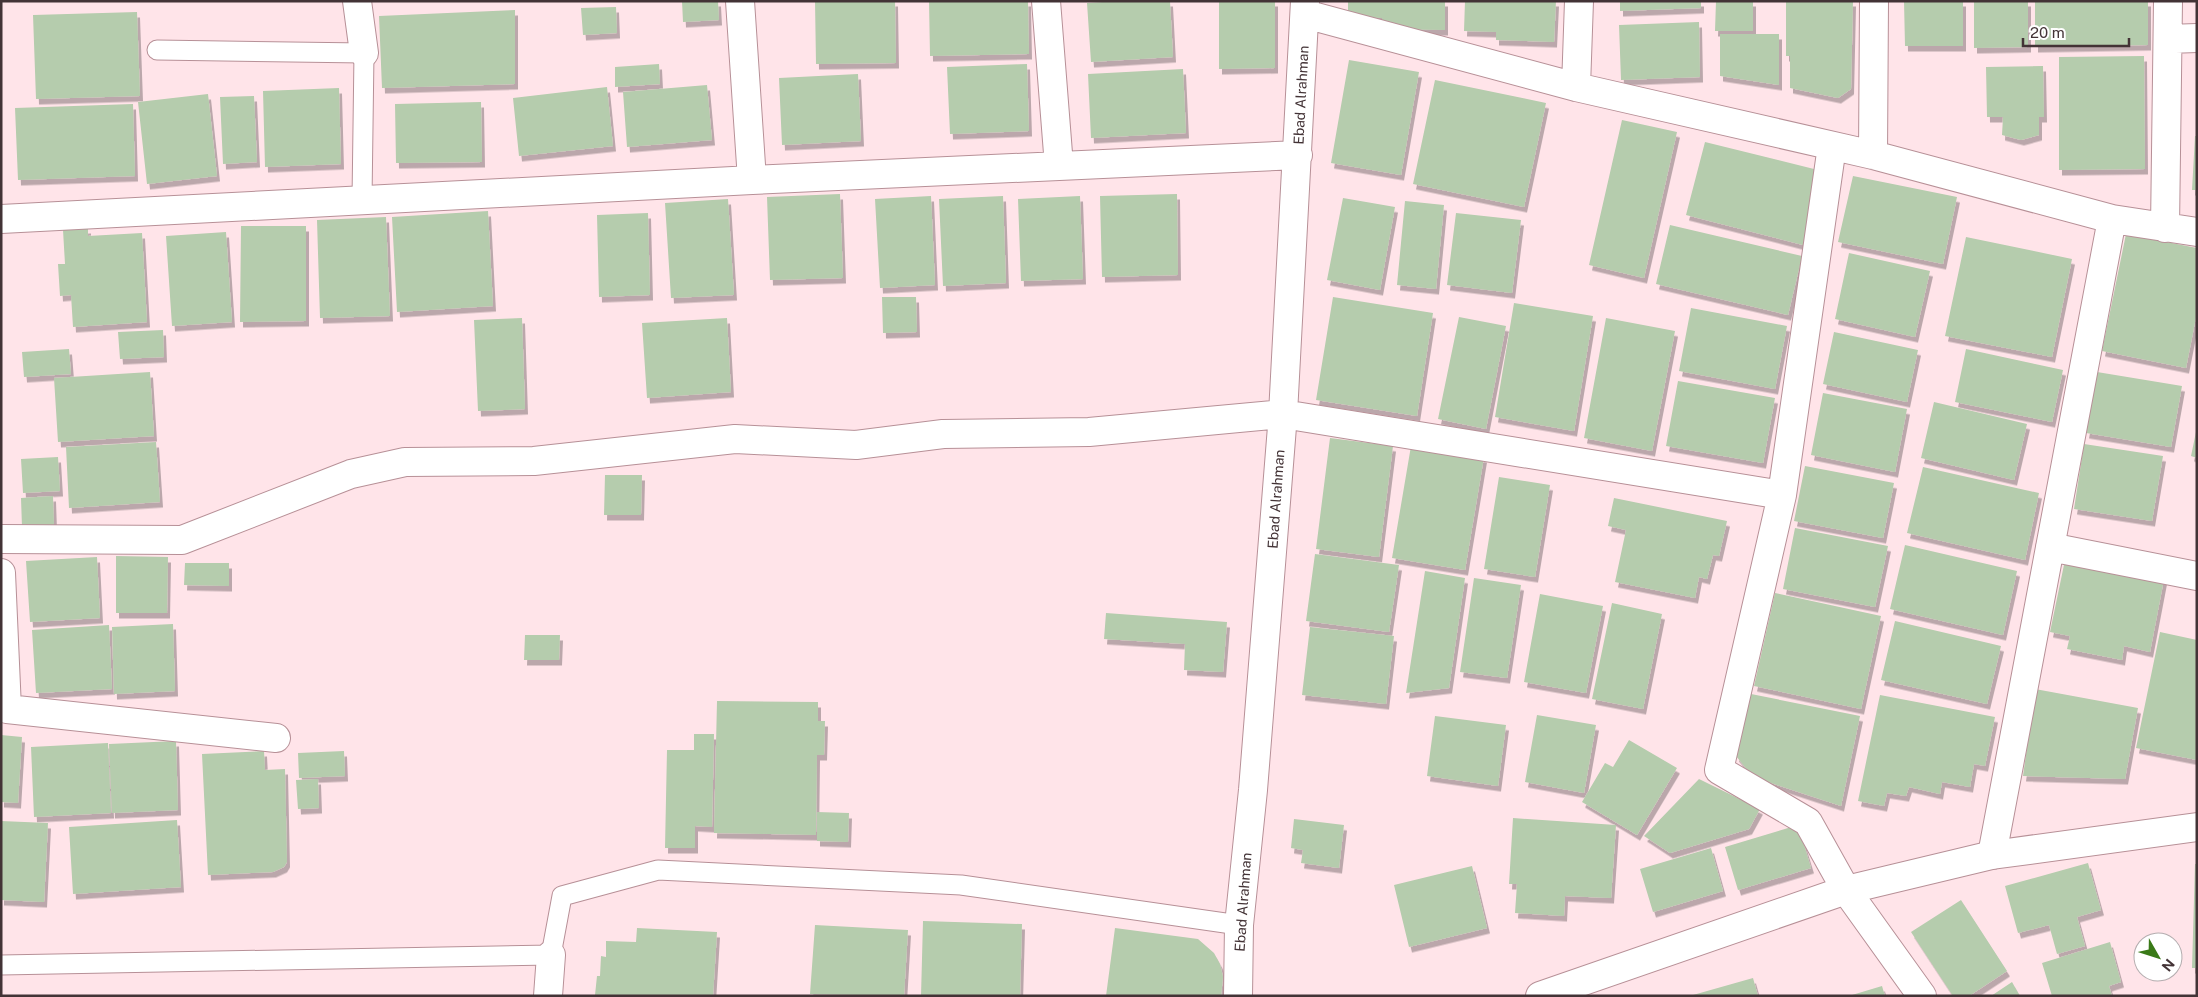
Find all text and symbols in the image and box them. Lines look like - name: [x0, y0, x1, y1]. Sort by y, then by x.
- scale bar: [2023, 15, 2129, 47]
- text: 20 m: [2030, 24, 2065, 41]
- street label: Ebad Alrahman: [1290, 45, 1312, 145]
- street label: Ebad Alrahman: [1265, 449, 1287, 549]
- street label: Ebad Alrahman: [1232, 852, 1254, 952]
- north arrow: [2133, 932, 2183, 982]
- text: N: [2158, 956, 2178, 974]

